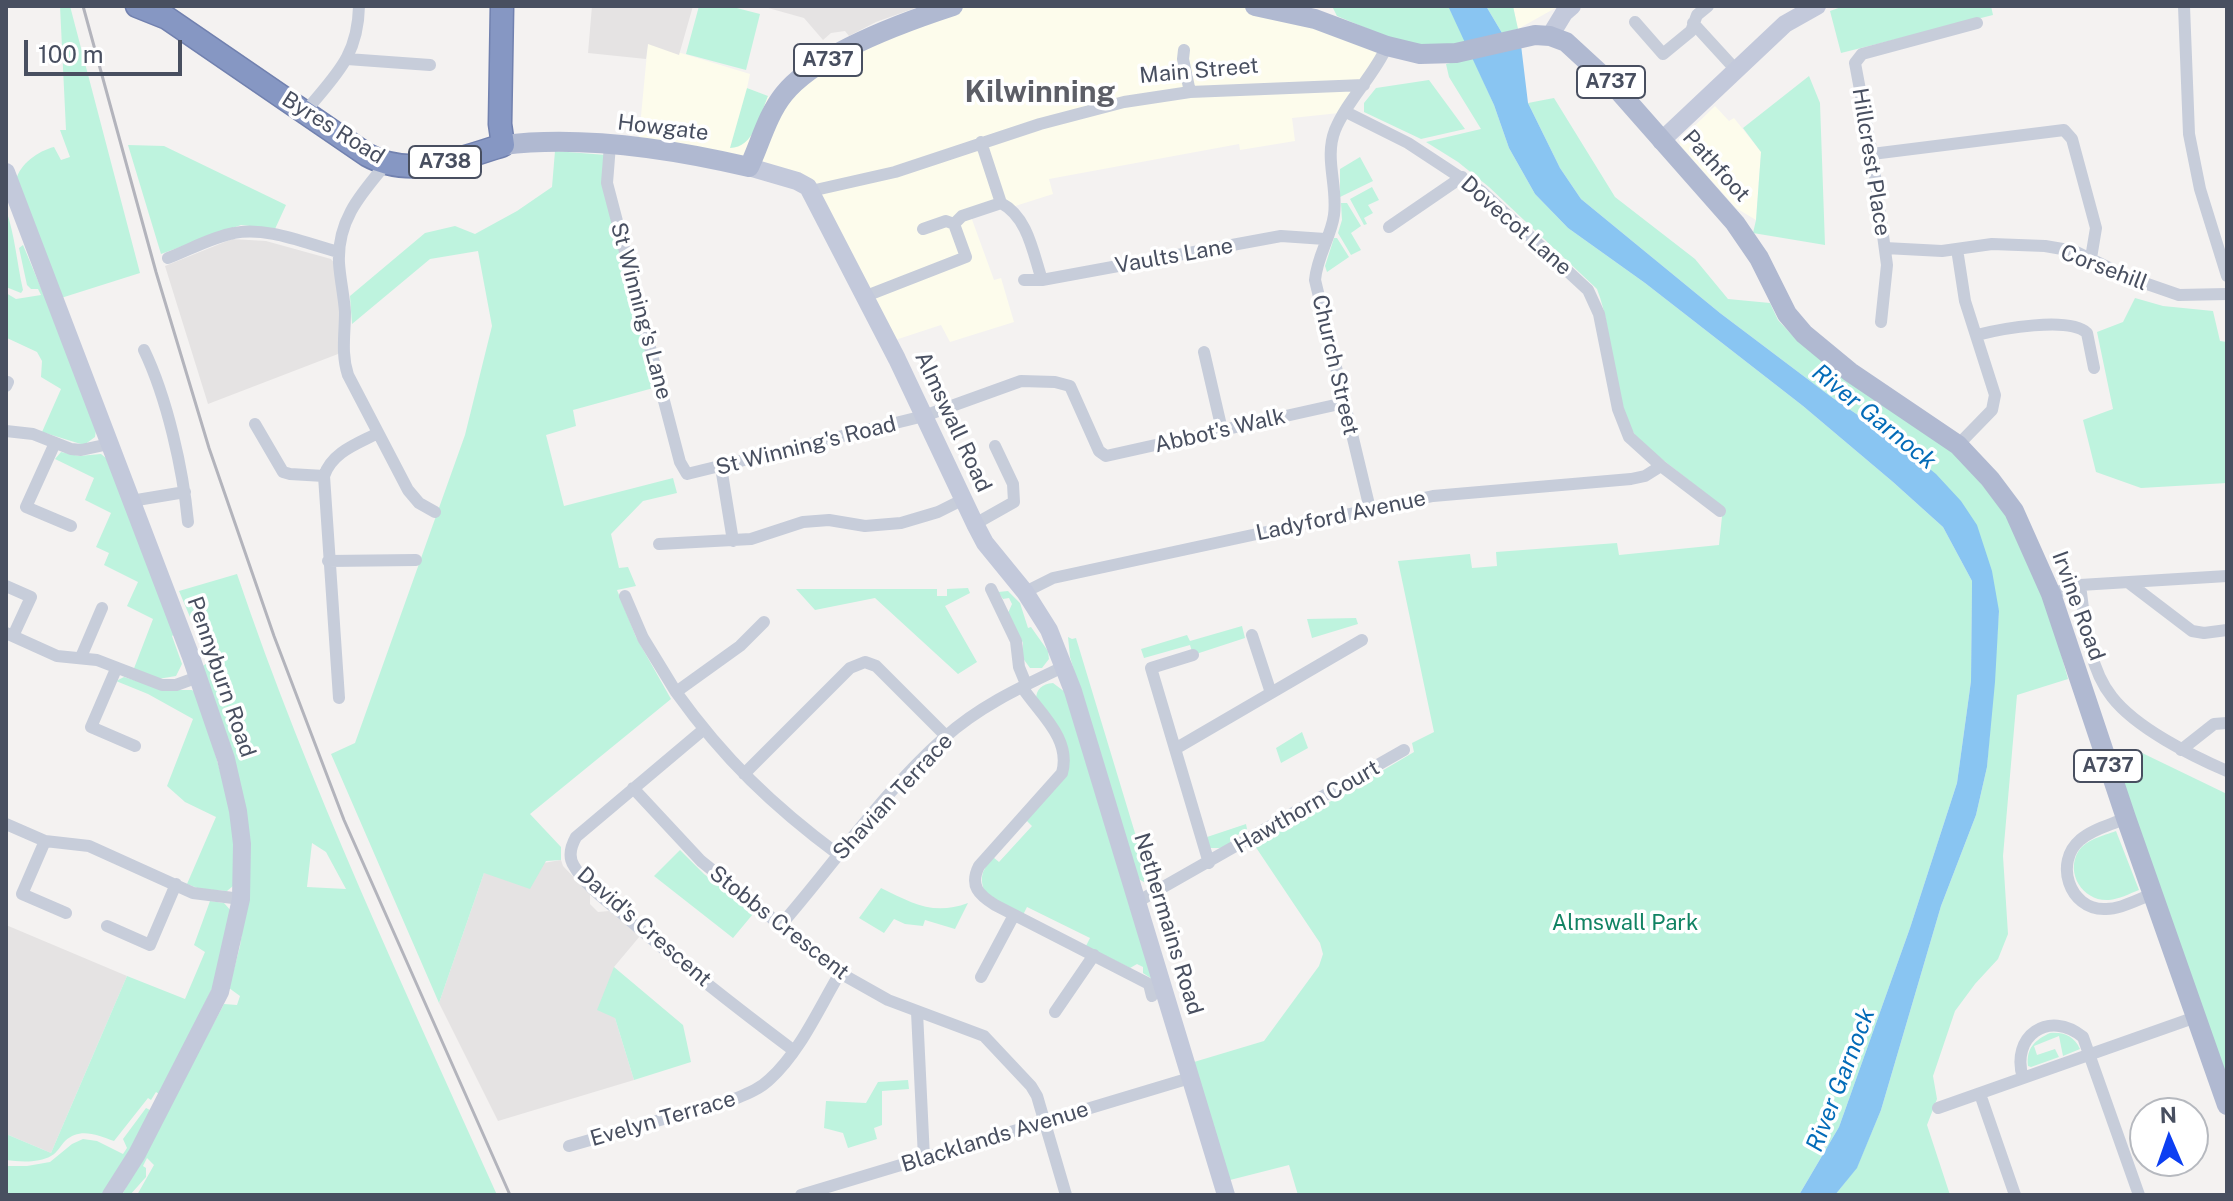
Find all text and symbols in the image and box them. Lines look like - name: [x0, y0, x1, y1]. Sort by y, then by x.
- scale bar: [28, 24, 186, 74]
- text: 100 m: [38, 40, 104, 68]
- road number: A737: [794, 44, 862, 76]
- street label: Main Street: [1138, 53, 1260, 89]
- road number: A737: [1577, 66, 1645, 98]
- district label: Kilwinning: [965, 75, 1115, 111]
- street label: Byres Road: [277, 86, 389, 170]
- street label: Hillcrest Place: [1846, 86, 1896, 238]
- street label: Howgate: [616, 109, 710, 147]
- street label: Pathfoot: [1677, 125, 1755, 207]
- road number: A738: [409, 146, 481, 178]
- street label: Dovecot Lane: [1455, 171, 1577, 281]
- street label: St Winning's Lane: [605, 220, 677, 402]
- street label: Vaults Lane: [1113, 233, 1235, 279]
- street label: Corsehill: [2057, 239, 2151, 297]
- street label: Church Street: [1306, 292, 1364, 438]
- street label: Almswall Road: [909, 348, 997, 496]
- water label: River Garnock: [1806, 358, 1942, 476]
- street label: Abbot's Walk: [1152, 403, 1288, 459]
- street label: St Winning's Road: [713, 411, 899, 481]
- street label: Ladyford Avenue: [1254, 485, 1428, 547]
- street label: Irvine Road: [2046, 548, 2110, 664]
- street label: Pennyburn Road: [181, 593, 261, 761]
- street label: Shavian Terrace: [828, 728, 958, 866]
- road number: A737: [2074, 750, 2142, 782]
- street label: Hawthorn Court: [1230, 755, 1384, 859]
- street label: Nethermains Road: [1128, 830, 1208, 1018]
- street label: Stobbs Crescent: [704, 860, 854, 986]
- street label: David's Crescent: [572, 862, 716, 992]
- park label: Almswall Park: [1552, 910, 1698, 936]
- water label: River Garnock: [1800, 1004, 1882, 1156]
- street label: Evelyn Terrace: [587, 1086, 739, 1152]
- street label: Blacklands Avenue: [898, 1096, 1092, 1178]
- north arrow: [2129, 1097, 2209, 1177]
- text: N: [2159, 1102, 2177, 1128]

